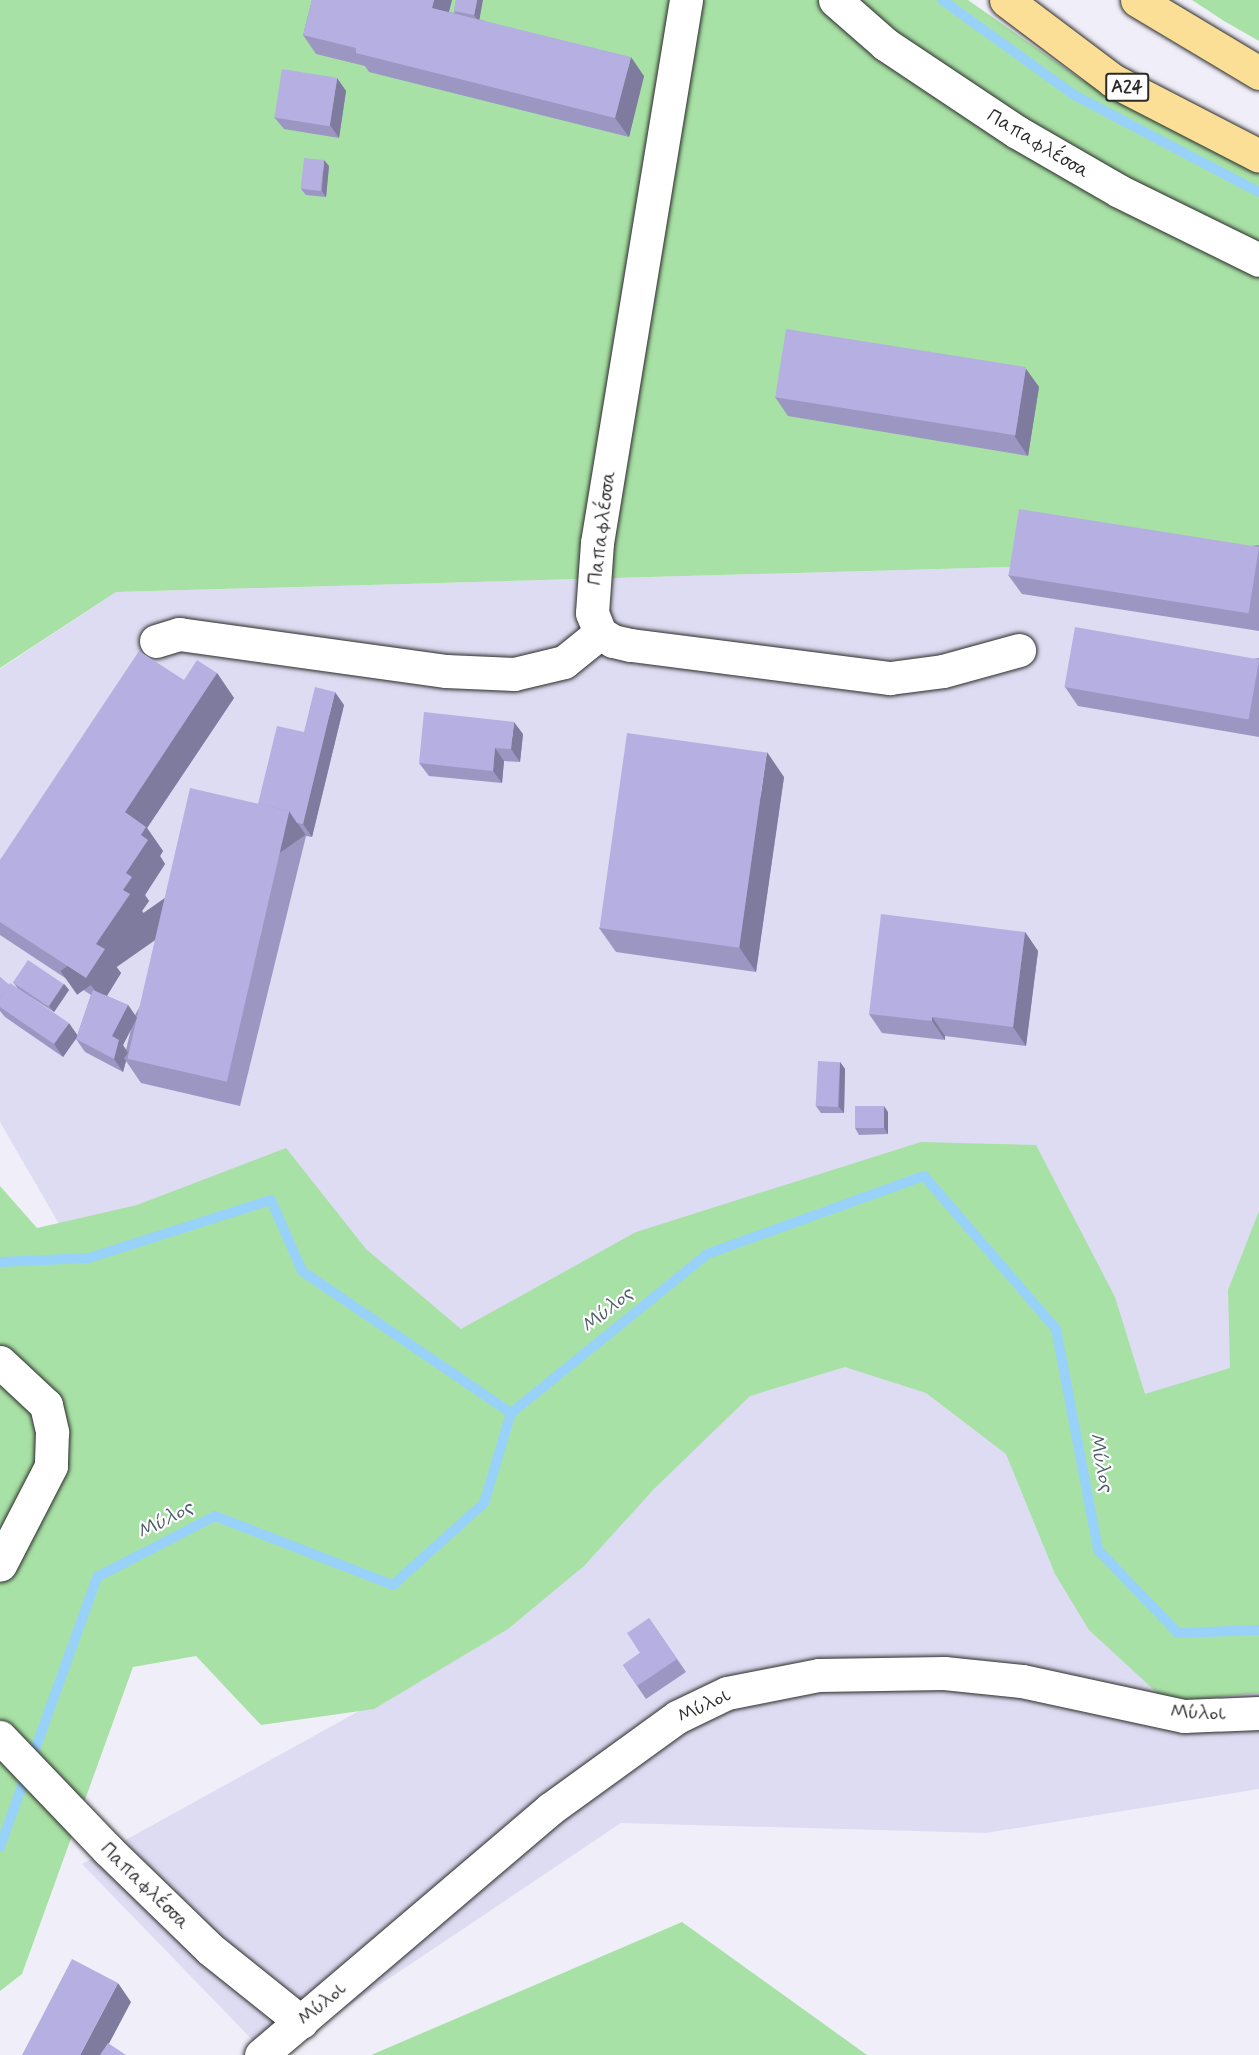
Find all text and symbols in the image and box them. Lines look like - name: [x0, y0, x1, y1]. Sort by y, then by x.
- road number: Α24: [1104, 72, 1150, 102]
- street label: Παπαφλέσσα: [982, 104, 1094, 184]
- street label: Παπαφλέσσα: [583, 469, 621, 587]
- water label: Μύλος: [576, 1281, 638, 1339]
- water label: Μύλος: [1083, 1430, 1119, 1494]
- water label: Μύλος: [133, 1495, 197, 1545]
- street label: Μύλοι: [674, 1683, 734, 1729]
- street label: Μύλοι: [1170, 1700, 1226, 1726]
- street label: Παπαφλέσσα: [95, 1837, 195, 1935]
- street label: Μύλοι: [293, 1977, 351, 2031]

